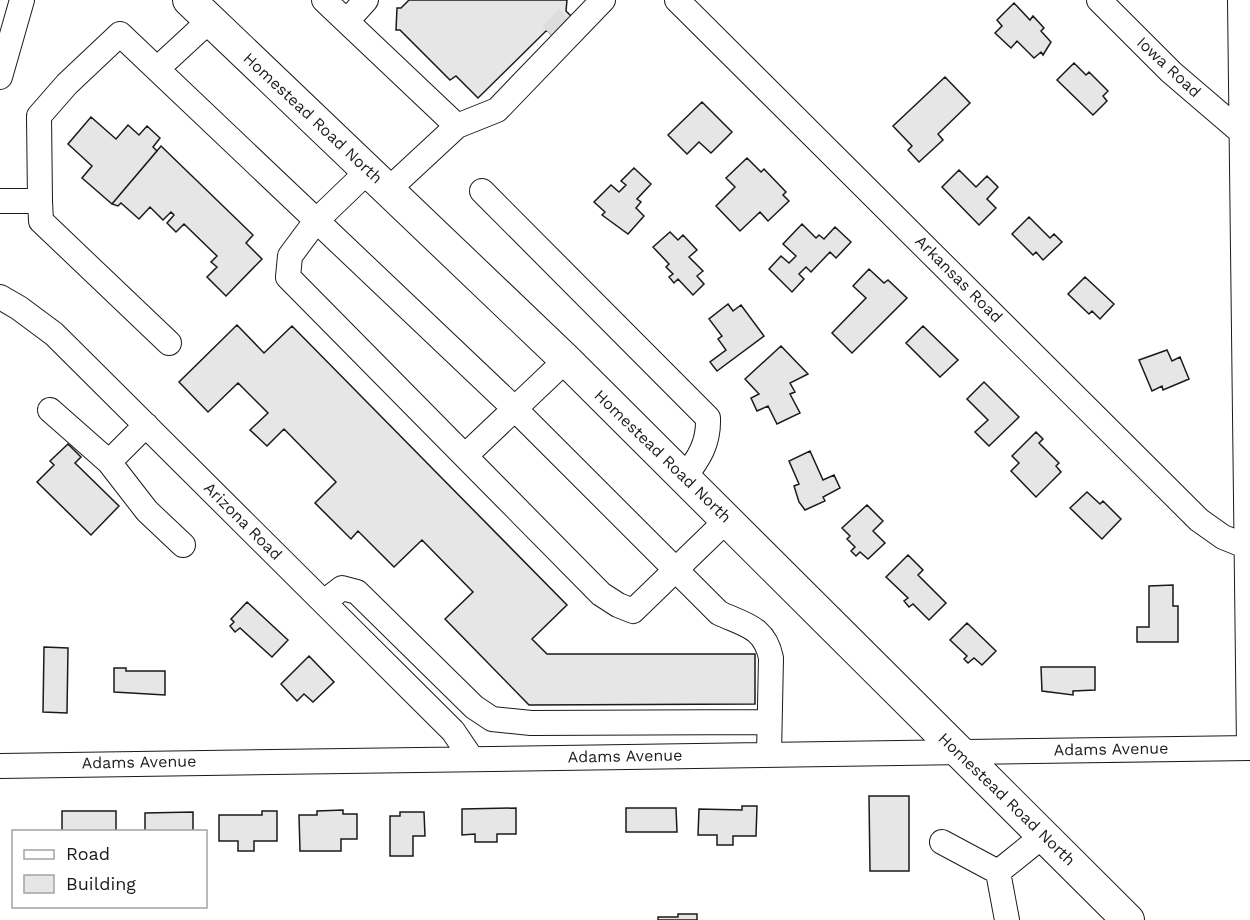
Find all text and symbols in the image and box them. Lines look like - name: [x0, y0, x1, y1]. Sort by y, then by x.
- street label: Iowa Road: [1133, 33, 1205, 101]
- street label: Homestead Road North: [240, 49, 386, 187]
- street label: Arkansas Road: [911, 231, 1007, 327]
- street label: Homestead Road North: [591, 386, 735, 526]
- street label: Arizona Road: [200, 478, 286, 564]
- street label: Homestead Road North: [935, 729, 1079, 869]
- street label: Adams Avenue: [1054, 739, 1168, 759]
- street label: Adams Avenue: [568, 746, 682, 766]
- street label: Adams Avenue: [82, 752, 196, 772]
- legend: [12, 830, 207, 908]
- text: Road: [66, 843, 110, 864]
- text: Building: [66, 873, 136, 894]

